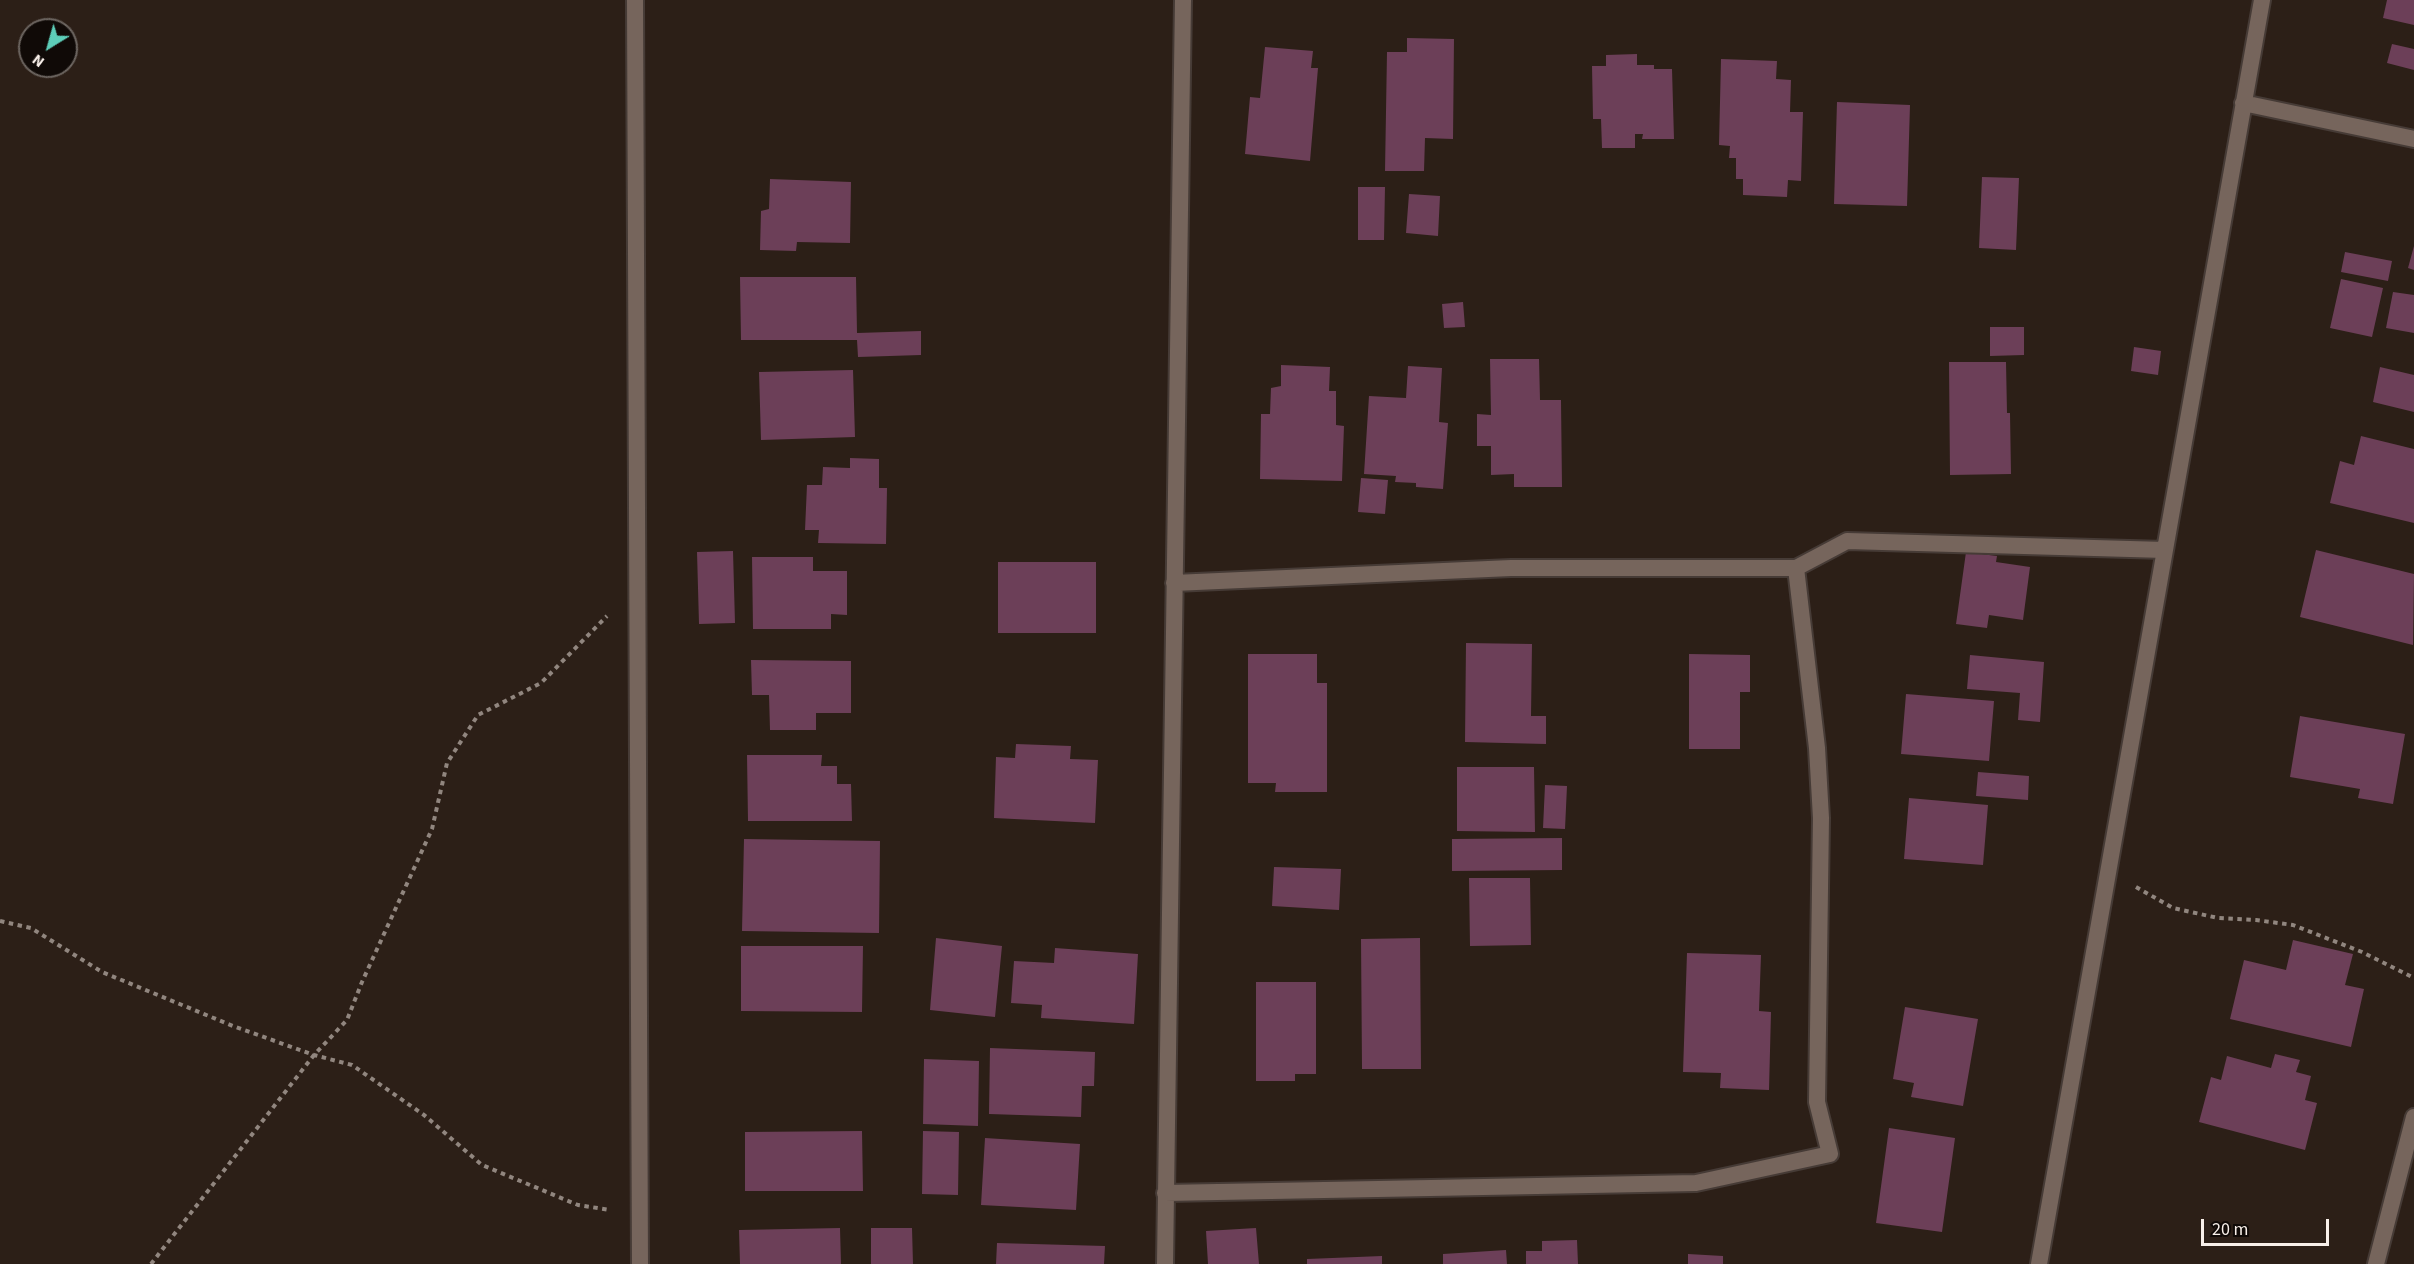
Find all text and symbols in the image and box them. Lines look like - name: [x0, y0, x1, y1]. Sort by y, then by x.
- north arrow: [18, 18, 78, 78]
- text: N: [28, 49, 49, 73]
- scale bar: [2204, 1207, 2332, 1245]
- text: 20 m: [2212, 1217, 2248, 1242]

